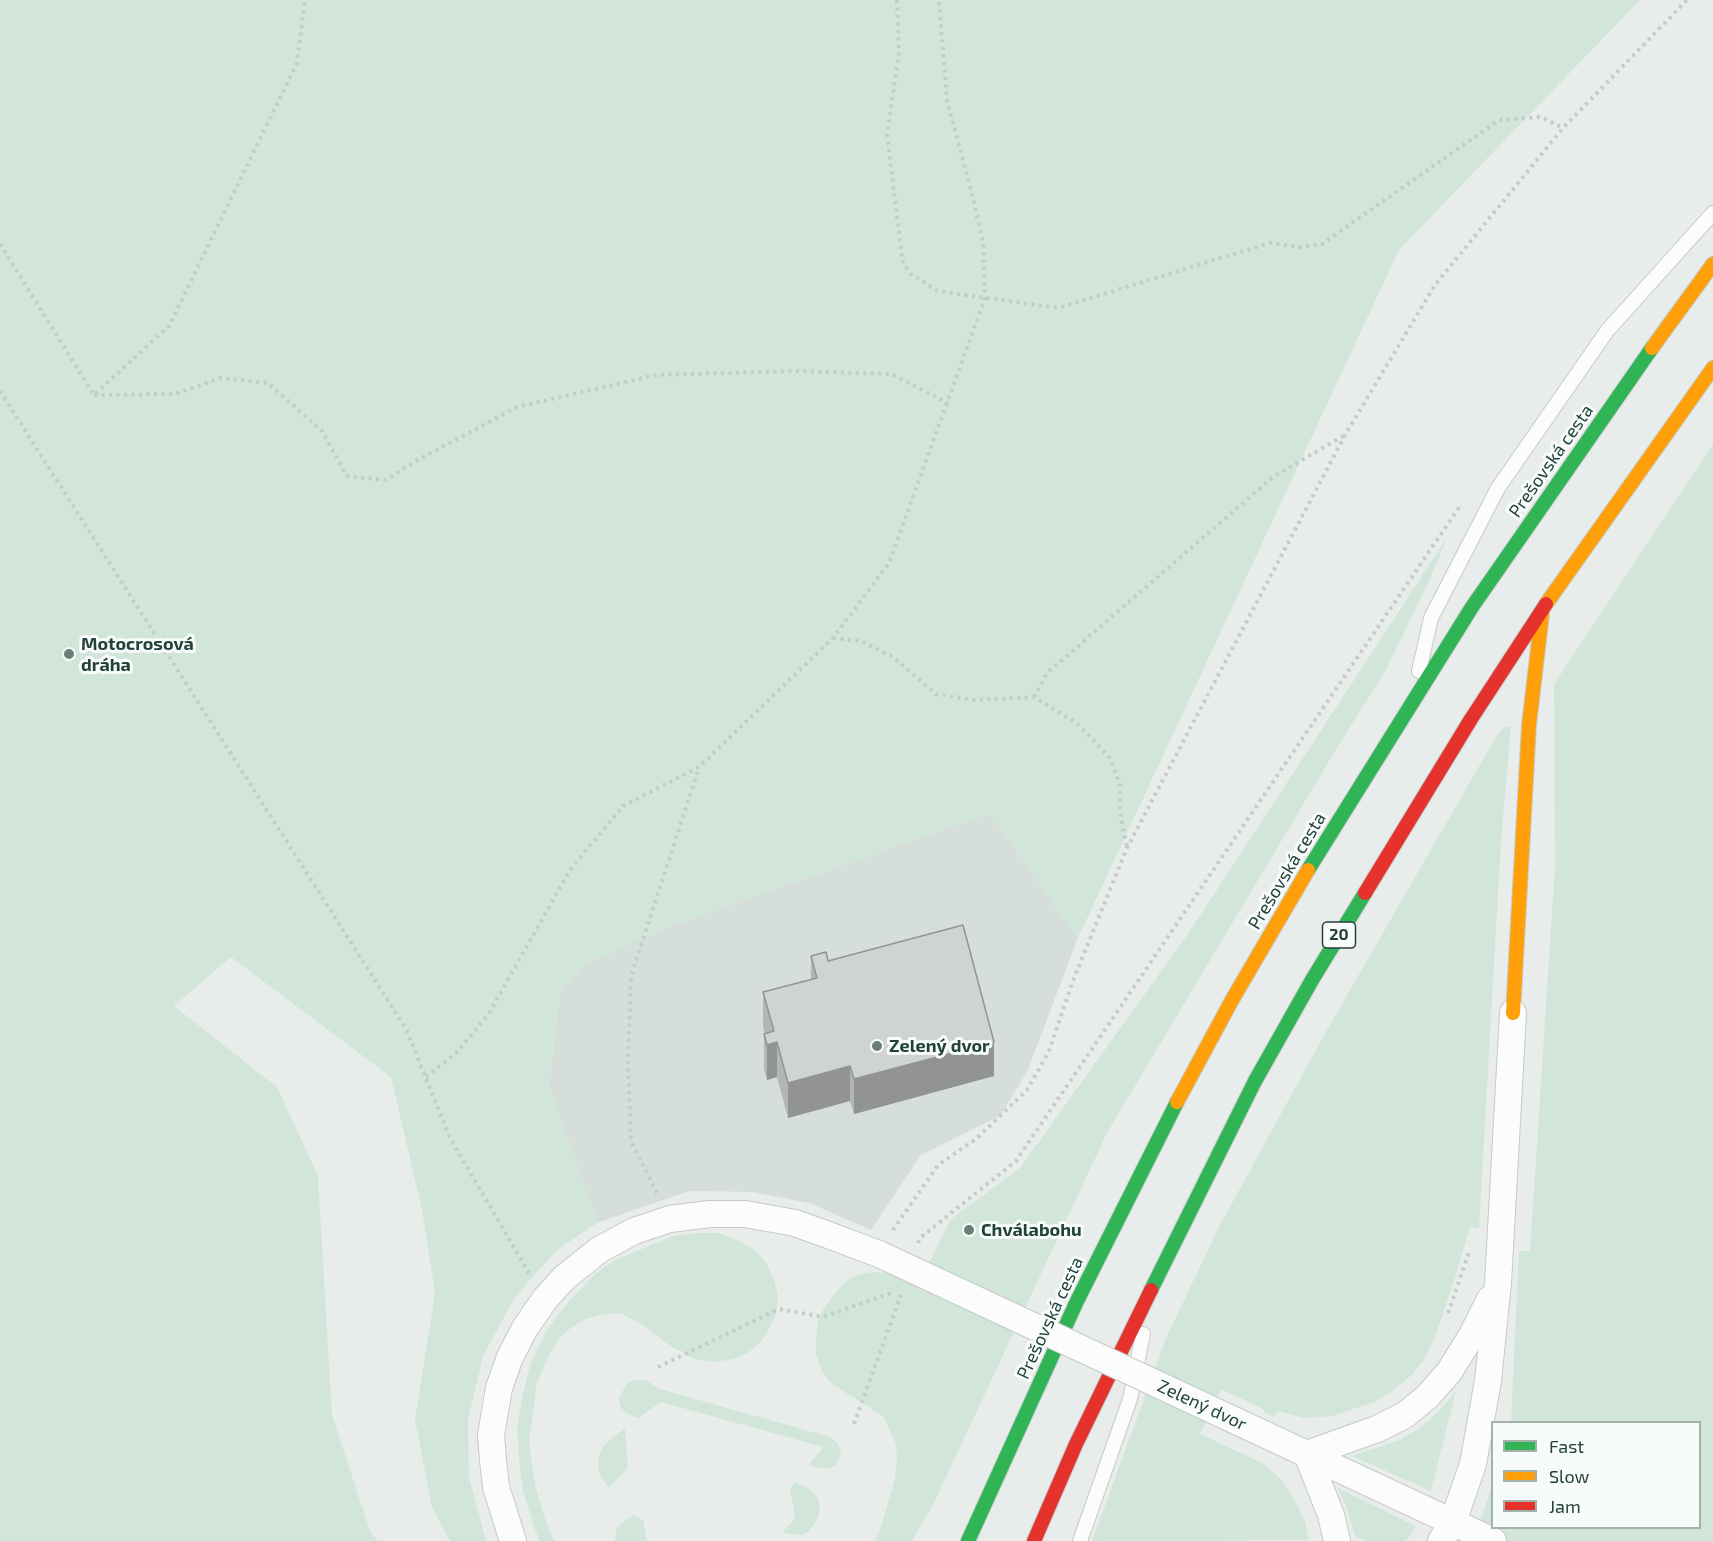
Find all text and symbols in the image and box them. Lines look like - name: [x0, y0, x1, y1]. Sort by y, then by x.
- street label: Prešovská cesta: [1504, 401, 1598, 521]
- place label: Motocrosová dráha: [81, 633, 194, 676]
- marker: Motocrosová dráha: [62, 647, 76, 661]
- street label: Prešovská cesta: [1244, 809, 1330, 933]
- road number: 20: [1322, 922, 1356, 948]
- place label: Zelený dvor: [889, 1035, 990, 1057]
- marker: Zelený dvor: [870, 1039, 884, 1053]
- place label: Chválabohu: [981, 1219, 1082, 1241]
- marker: Chválabohu: [962, 1223, 976, 1237]
- street label: Prešovská cesta: [1012, 1253, 1088, 1383]
- street label: Zelený dvor: [1154, 1375, 1250, 1435]
- legend: [1491, 1421, 1701, 1529]
- text: Fast: [1549, 1435, 1584, 1457]
- text: Slow: [1549, 1465, 1589, 1487]
- text: Jam: [1549, 1495, 1581, 1517]

